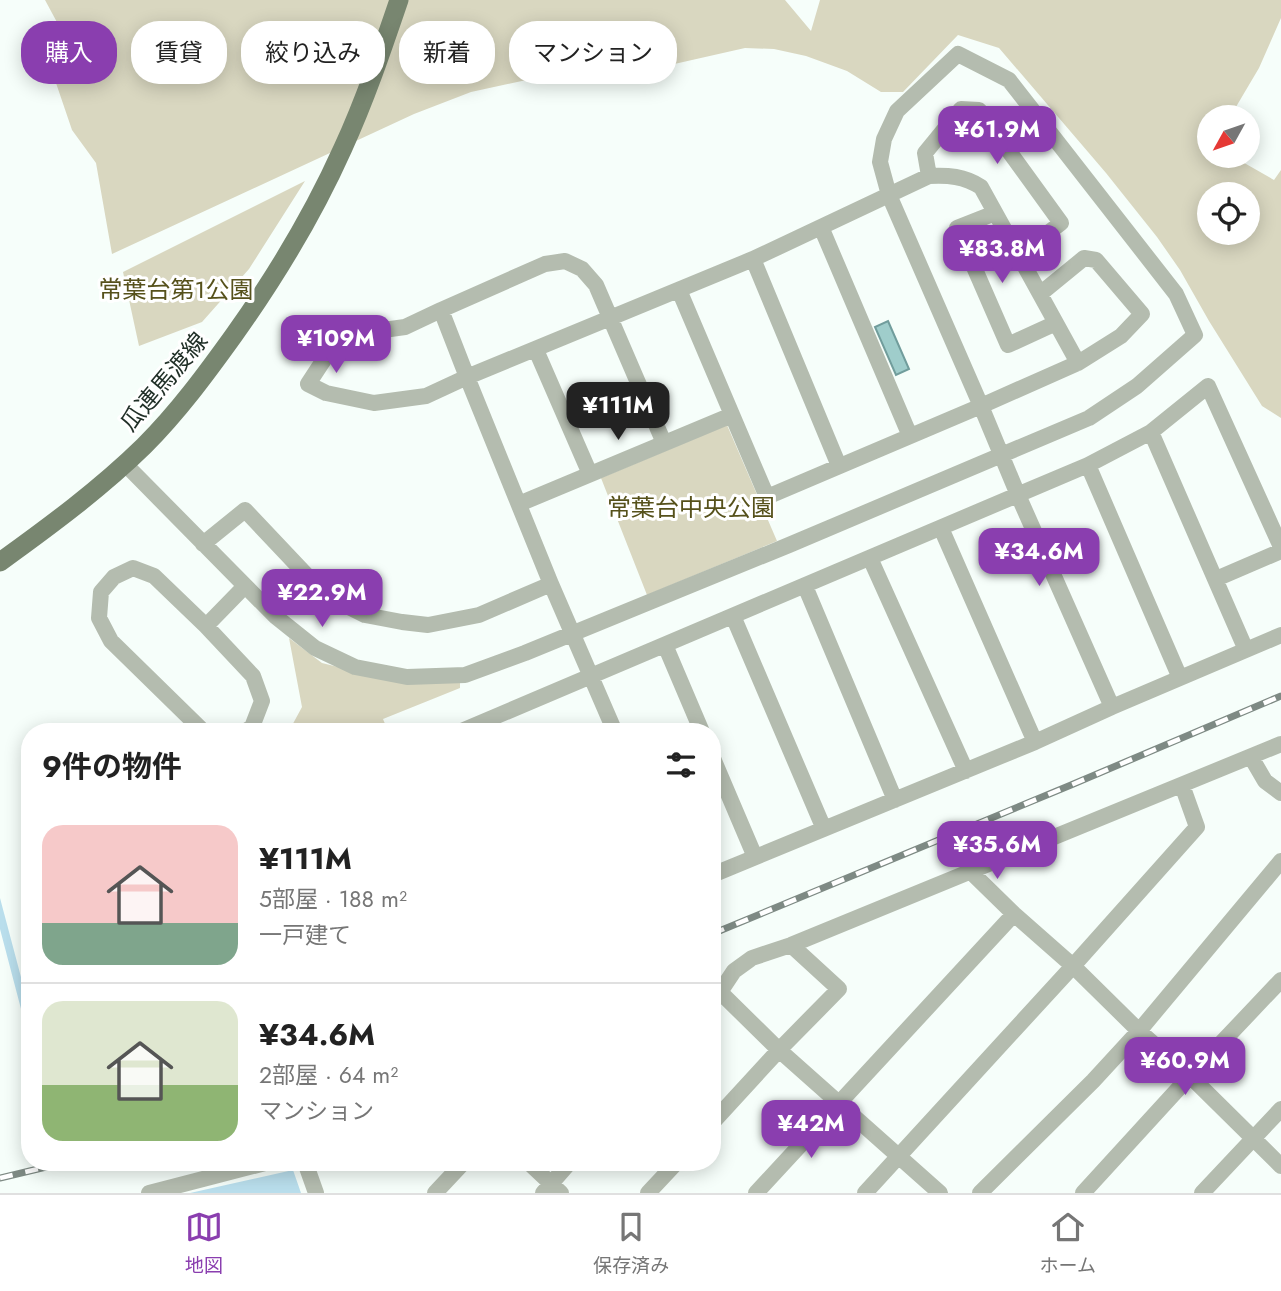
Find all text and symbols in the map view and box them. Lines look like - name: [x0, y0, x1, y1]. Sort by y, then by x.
- chip: 購入: [21, 21, 117, 84]
- chip: 賃貸: [131, 21, 227, 84]
- chip: 絞り込み: [241, 21, 385, 84]
- chip: 新着: [399, 21, 495, 84]
- chip: マンション: [509, 21, 677, 84]
- north arrow: [1197, 105, 1260, 168]
- map controls: [1197, 105, 1260, 245]
- pin: ¥61.9M: [940, 106, 1054, 166]
- text: ¥61.9M: [954, 112, 1040, 146]
- button: locate: [1197, 182, 1260, 245]
- pin: ¥83.8M: [945, 226, 1059, 285]
- text: ¥83.8M: [959, 231, 1045, 265]
- park label: 常葉台第1公園: [99, 272, 253, 307]
- pin: ¥109M: [287, 316, 385, 375]
- text: ¥109M: [297, 321, 375, 355]
- street label: 瓜連馬渡線: [112, 324, 216, 439]
- pin: ¥111M: [569, 382, 667, 442]
- text: ¥111M: [582, 388, 654, 422]
- park label: 常葉台中央公園: [607, 490, 775, 525]
- pin: ¥34.6M: [982, 528, 1096, 588]
- text: ¥34.6M: [994, 534, 1084, 568]
- pin: ¥22.9M: [265, 570, 379, 629]
- text: ¥22.9M: [278, 575, 366, 609]
- text: 9件の物件: [42, 745, 182, 788]
- icon: filters: [662, 746, 700, 784]
- pin: ¥35.6M: [940, 822, 1054, 881]
- text: ¥35.6M: [953, 827, 1041, 861]
- text: ¥111M: [259, 837, 352, 880]
- icon: home: [98, 853, 182, 937]
- text: 5部屋 · 188 m²: [259, 882, 407, 916]
- text: 一戸建て: [259, 918, 351, 952]
- text: ¥34.6M: [259, 1013, 375, 1056]
- icon: home: [98, 1029, 182, 1113]
- pin: ¥60.9M: [1128, 1038, 1242, 1097]
- text: ¥60.9M: [1140, 1043, 1230, 1077]
- text: 2部屋 · 64 m²: [259, 1058, 398, 1092]
- text: マンション: [259, 1094, 374, 1128]
- pin: ¥42M: [770, 1100, 852, 1160]
- text: ¥42M: [777, 1106, 845, 1140]
- tab: 地図: [185, 1208, 223, 1279]
- tab: 保存済み: [593, 1208, 669, 1279]
- tab: ホーム: [1039, 1208, 1096, 1279]

